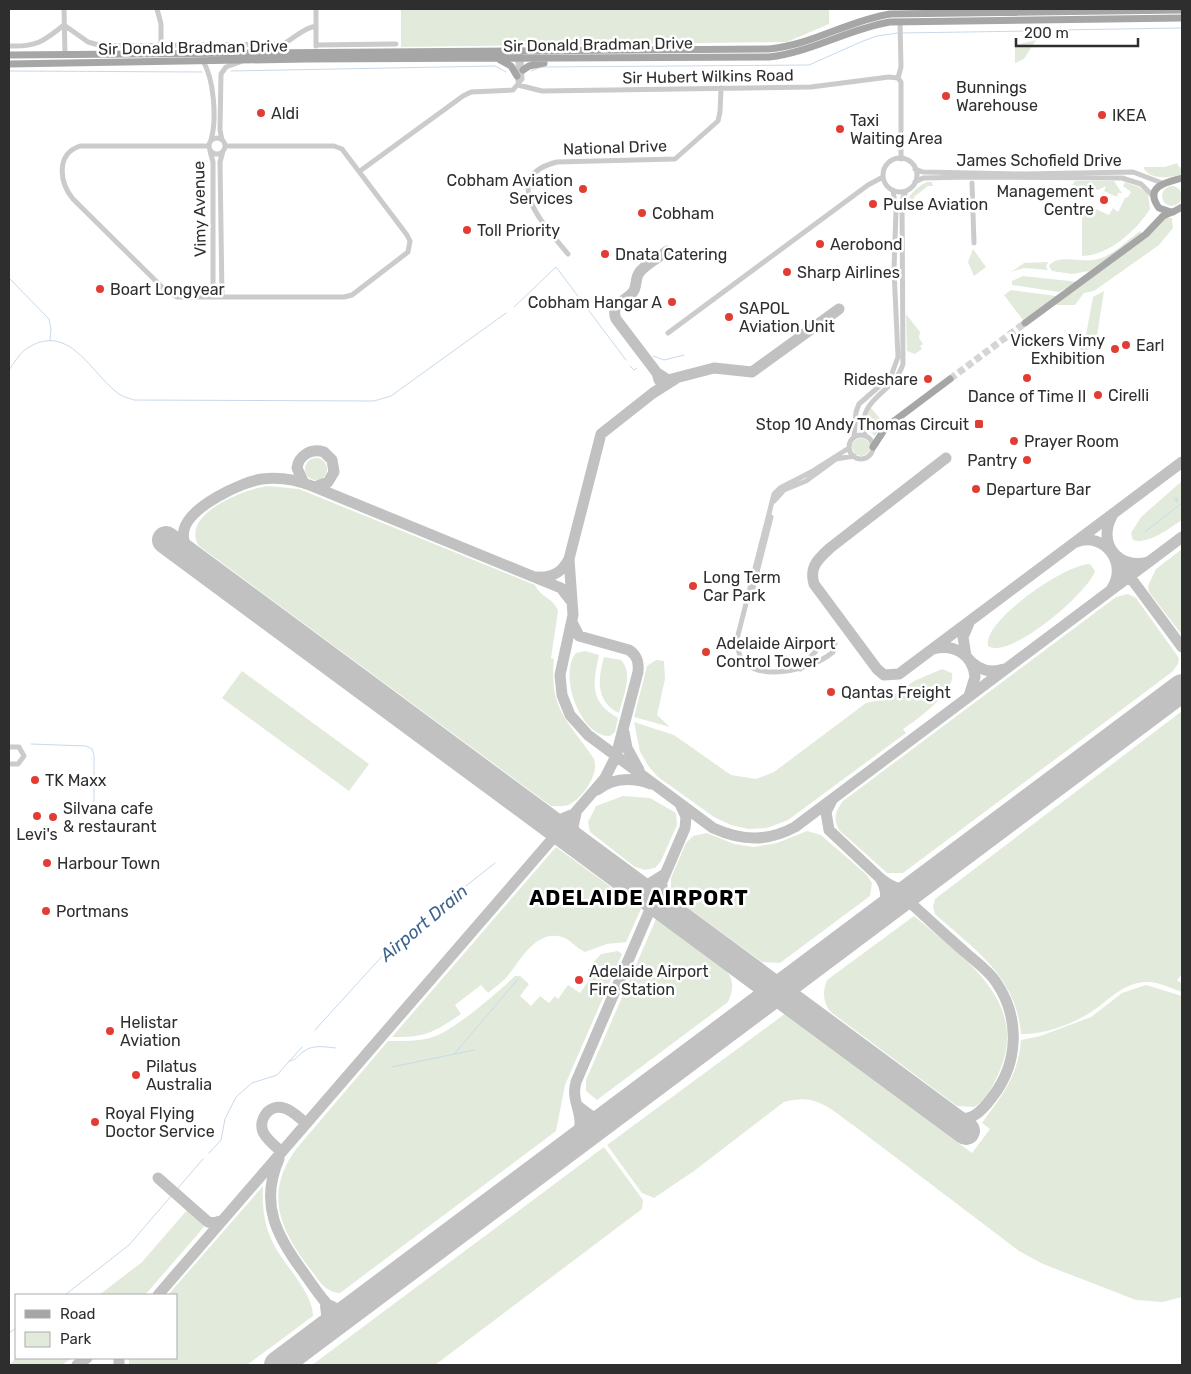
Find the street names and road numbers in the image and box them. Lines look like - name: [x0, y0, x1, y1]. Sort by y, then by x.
- street label: Sir Donald Bradman Drive: [503, 33, 693, 56]
- street label: Sir Donald Bradman Drive: [98, 36, 288, 59]
- street label: Sir Hubert Wilkins Road: [622, 66, 794, 87]
- street label: National Drive: [563, 136, 667, 159]
- street label: James Schofield Drive: [956, 151, 1122, 170]
- street label: Vimy Avenue: [189, 161, 210, 257]

